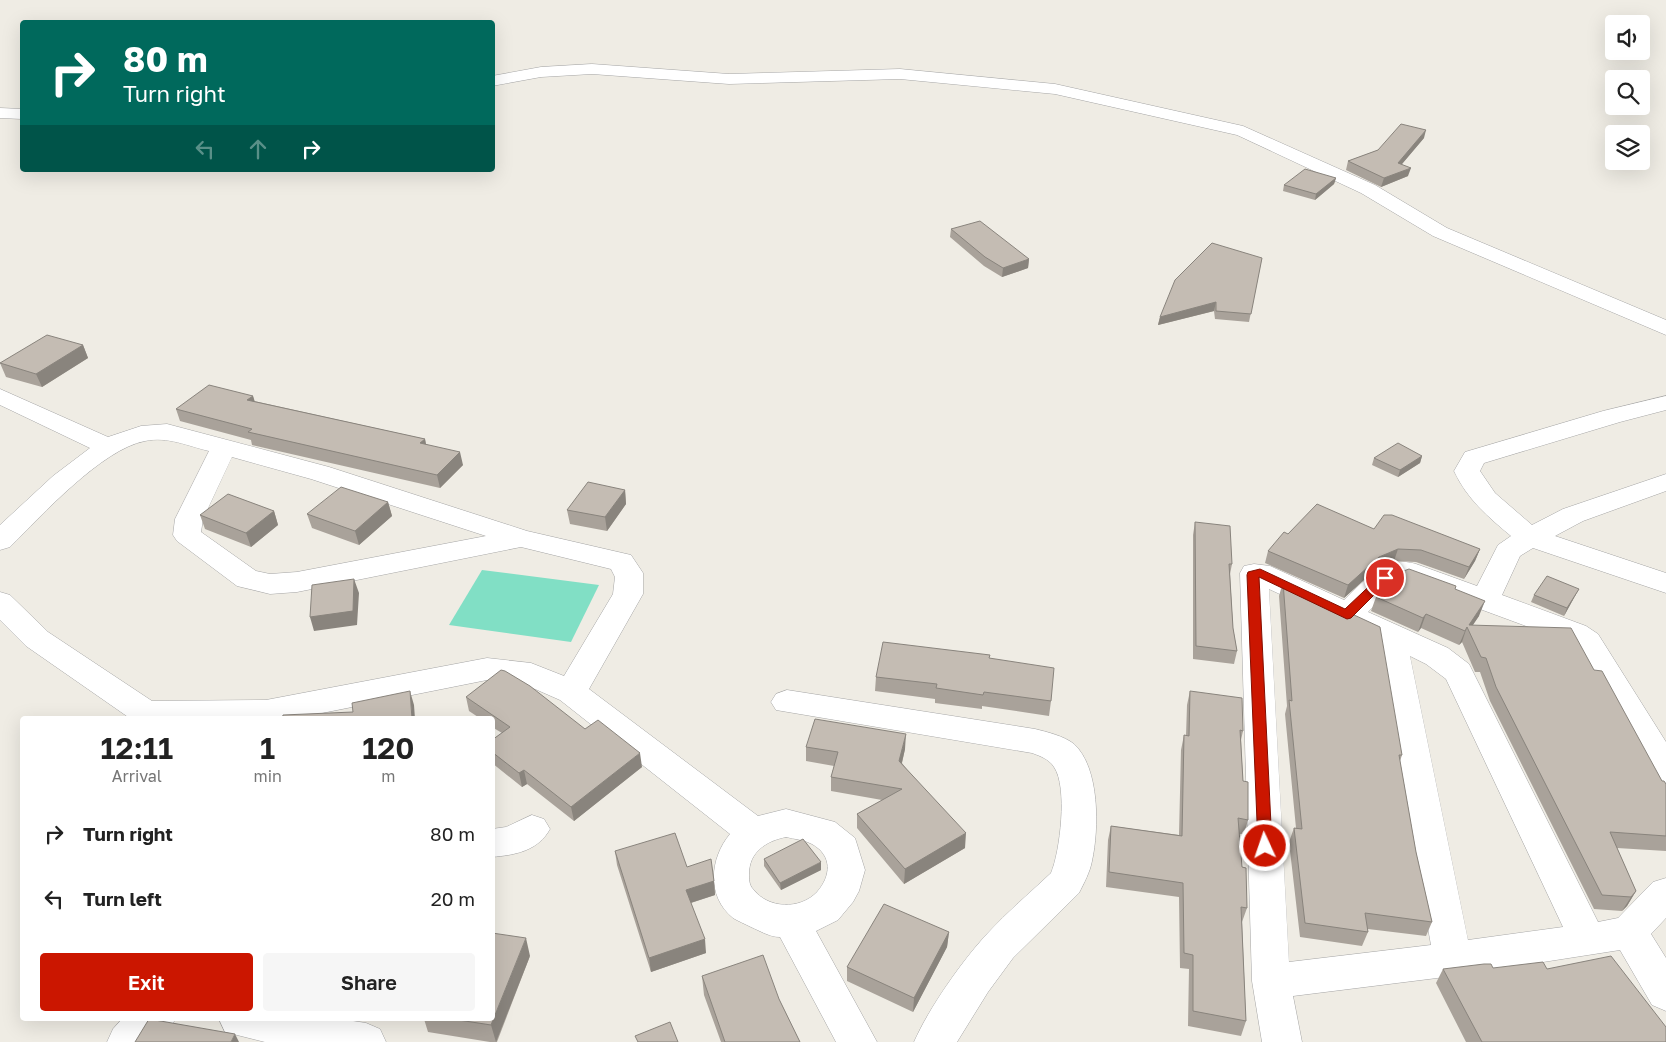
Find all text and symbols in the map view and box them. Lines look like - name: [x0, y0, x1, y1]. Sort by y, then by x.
- map controls: [1605, 15, 1650, 170]
- button: sound: [1605, 15, 1650, 60]
- text: 80 m: [123, 38, 208, 80]
- icon: right: [40, 40, 105, 105]
- button: search: [1605, 70, 1650, 115]
- text: Turn right: [123, 80, 226, 107]
- button: layers: [1605, 125, 1650, 170]
- icon: left: [191, 135, 219, 163]
- icon: ahead: [244, 135, 272, 163]
- icon: right: [297, 135, 325, 163]
- pin: [1364, 557, 1406, 599]
- icon: arrive: [1371, 564, 1399, 592]
- text: 12:11: [100, 730, 173, 766]
- text: 1: [260, 730, 275, 766]
- text: 120: [362, 730, 415, 766]
- text: Arrival: [112, 766, 162, 786]
- text: min: [254, 766, 282, 786]
- text: m: [381, 766, 395, 786]
- position arrow: [1238, 819, 1290, 871]
- icon: right: [40, 820, 68, 848]
- text: Turn right: [83, 822, 173, 845]
- text: 80 m: [430, 822, 475, 845]
- icon: left: [40, 885, 68, 913]
- text: Turn left: [83, 887, 162, 910]
- text: 20 m: [431, 887, 475, 910]
- button: Exit: [40, 953, 253, 1011]
- button: Share: [263, 953, 475, 1011]

